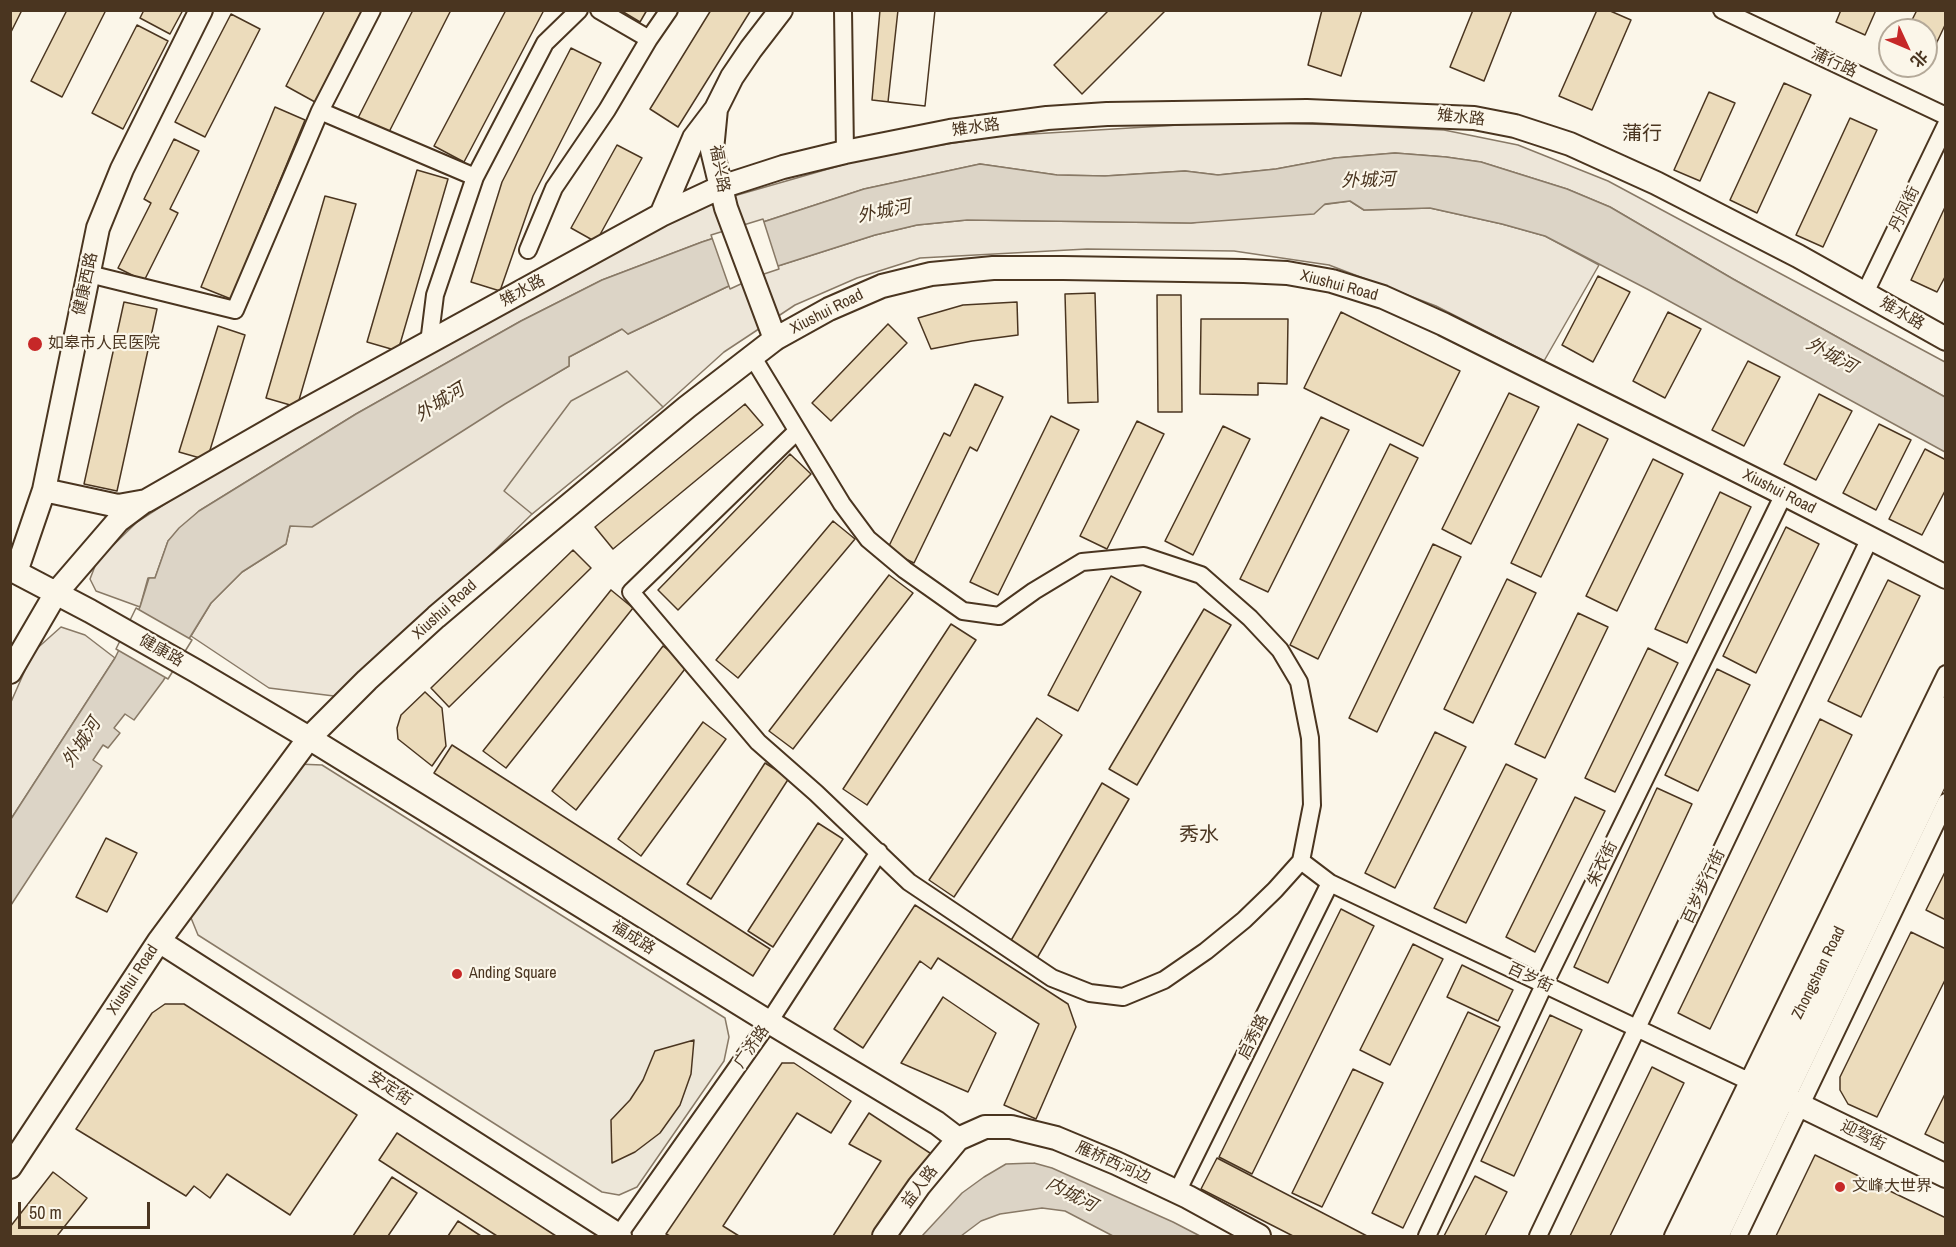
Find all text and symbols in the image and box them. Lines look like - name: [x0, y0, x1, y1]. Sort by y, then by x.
- north arrow: [1878, 18, 1938, 78]
- street label: 蒲行路: [1808, 44, 1860, 82]
- text: 北: [1906, 46, 1933, 73]
- street label: 雉水路: [1436, 106, 1486, 130]
- street label: 雉水路: [951, 115, 1001, 141]
- district label: 蒲行: [1622, 123, 1662, 147]
- street label: 福兴路: [705, 144, 733, 194]
- water label: 外城河: [1341, 169, 1395, 193]
- street label: 丹凤街: [1886, 183, 1924, 235]
- water label: 外城河: [855, 196, 913, 228]
- street label: 健康西路: [70, 251, 102, 317]
- street label: Xiushui Road: [1298, 266, 1380, 306]
- street label: 雉水路: [497, 271, 549, 311]
- street label: Xiushui Road: [787, 285, 867, 339]
- street label: 雉水路: [1876, 294, 1928, 334]
- water label: 外城河: [1802, 333, 1860, 379]
- place label: 如皋市人民医院: [48, 334, 160, 354]
- marker: 如皋市人民医院: [26, 335, 44, 353]
- water label: 外城河: [411, 380, 469, 426]
- street label: Xiushui Road: [1739, 465, 1819, 519]
- street label: Xiushui Road: [409, 576, 481, 644]
- street label: 健康路: [135, 631, 187, 671]
- water label: 外城河: [58, 714, 106, 772]
- district label: 秀水: [1179, 824, 1219, 848]
- street label: 朱衣街: [1584, 838, 1622, 890]
- street label: 百岁步行街: [1678, 847, 1730, 927]
- street label: 福成路: [608, 917, 658, 959]
- street label: Zhongshan Road: [1788, 924, 1850, 1022]
- street label: Xiushui Road: [103, 941, 163, 1019]
- street label: 百岁街: [1504, 959, 1556, 997]
- place label: Anding Square: [469, 964, 557, 984]
- marker: Anding Square: [450, 967, 464, 981]
- street label: 启秀路: [1235, 1011, 1273, 1063]
- street label: 广济路: [730, 1022, 774, 1072]
- street label: 安定街: [365, 1068, 415, 1110]
- street label: 迎驾街: [1837, 1117, 1889, 1155]
- street label: 雁桥西河边: [1073, 1138, 1153, 1188]
- street label: 益人路: [898, 1162, 942, 1212]
- water label: 内城河: [1042, 1173, 1100, 1217]
- place label: 文峰大世界: [1852, 1177, 1932, 1197]
- marker: 文峰大世界: [1833, 1180, 1847, 1194]
- scale bar: [21, 1190, 153, 1228]
- text: 50 m: [29, 1200, 62, 1225]

